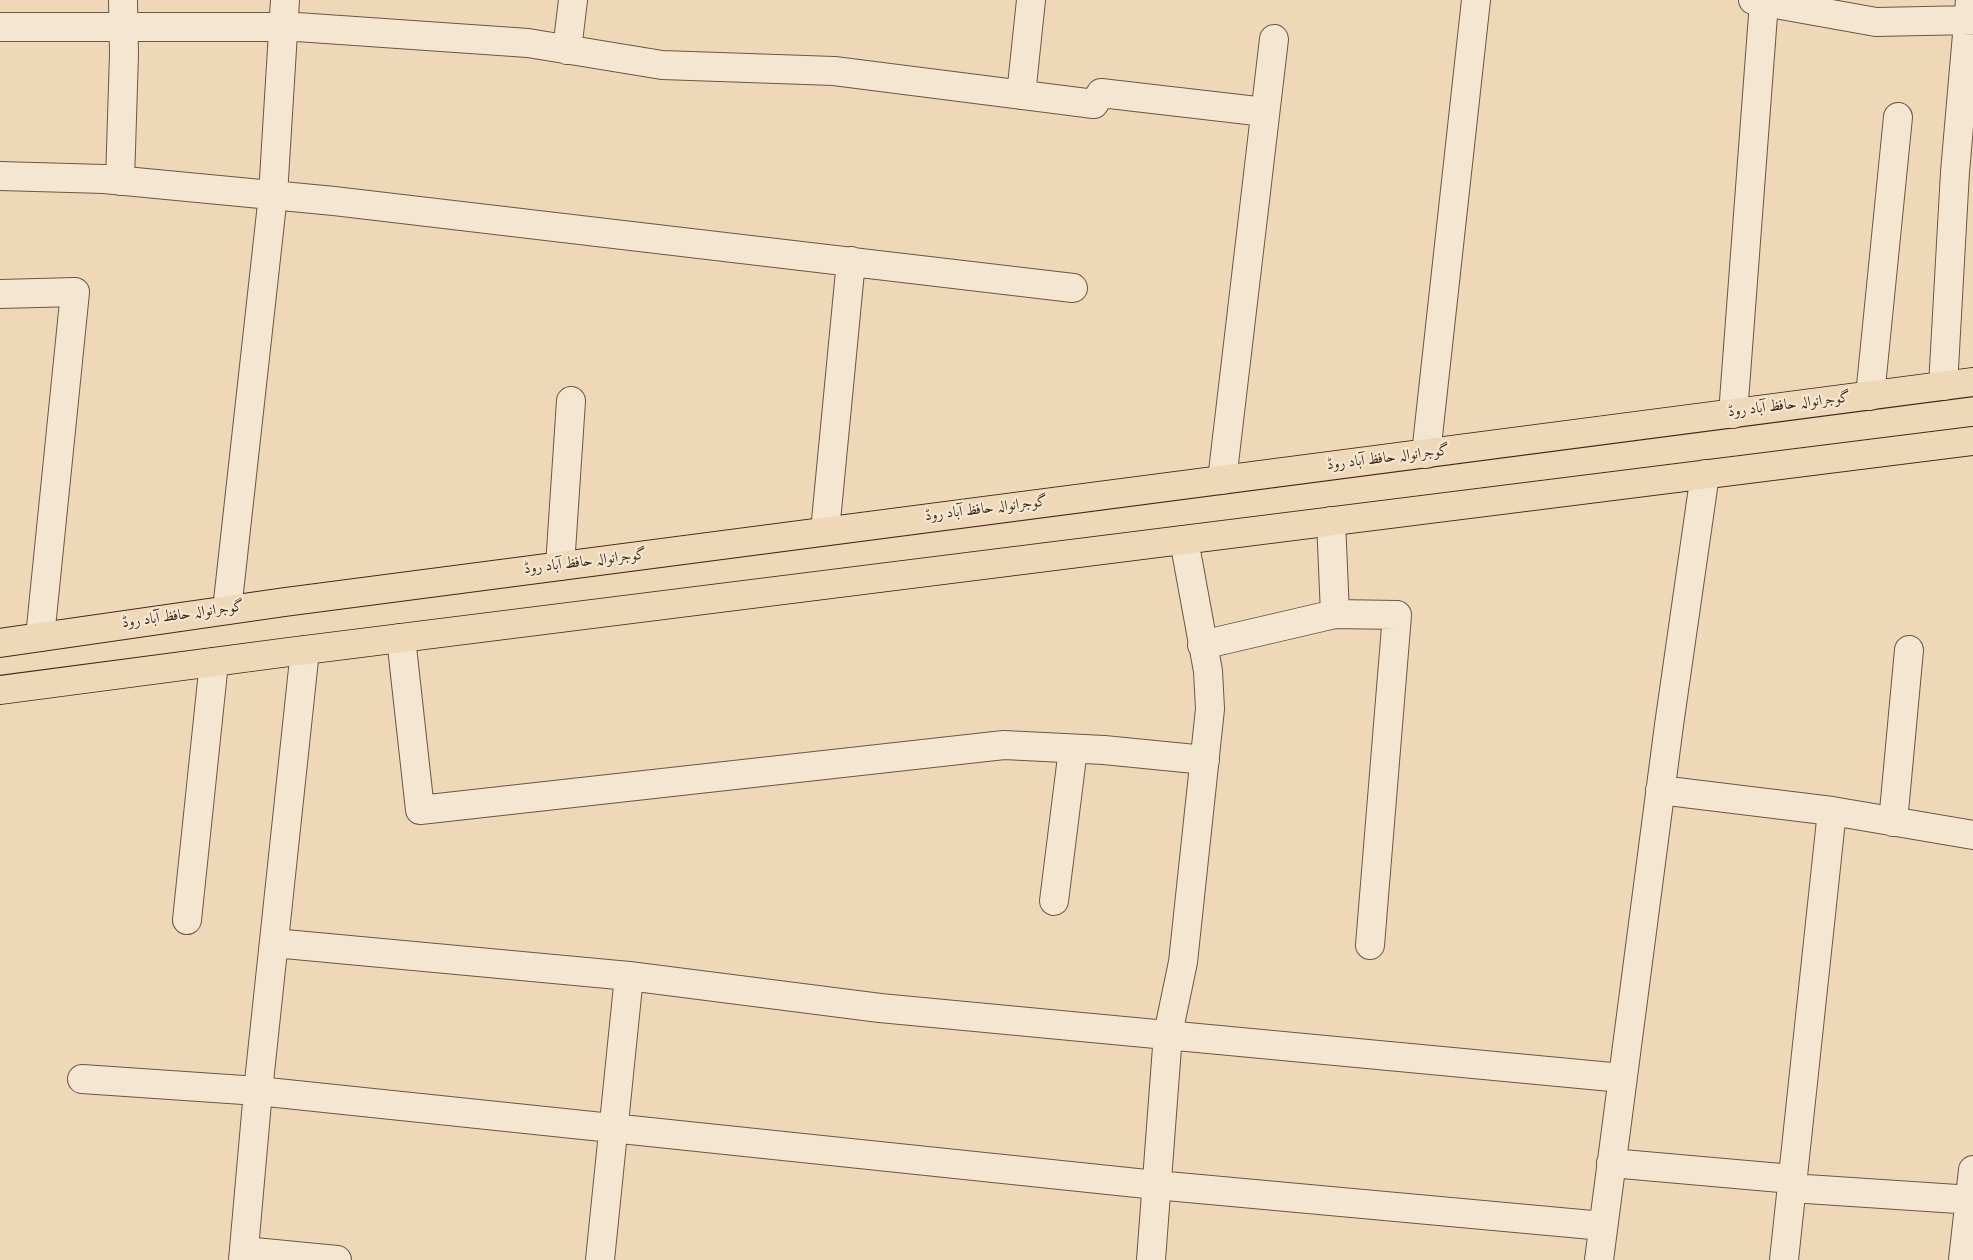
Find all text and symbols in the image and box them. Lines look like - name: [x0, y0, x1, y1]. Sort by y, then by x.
- street label: گوجرانوالہ حافظ آباد روڈ: [1727, 390, 1851, 422]
- street label: گوجرانوالہ حافظ آباد روڈ: [1326, 443, 1450, 475]
- street label: گوجرانوالہ حافظ آباد روڈ: [924, 494, 1048, 526]
- street label: گوجرانوالہ حافظ آباد روڈ: [523, 547, 647, 579]
- street label: گوجرانوالہ حافظ آباد روڈ: [121, 599, 245, 633]

